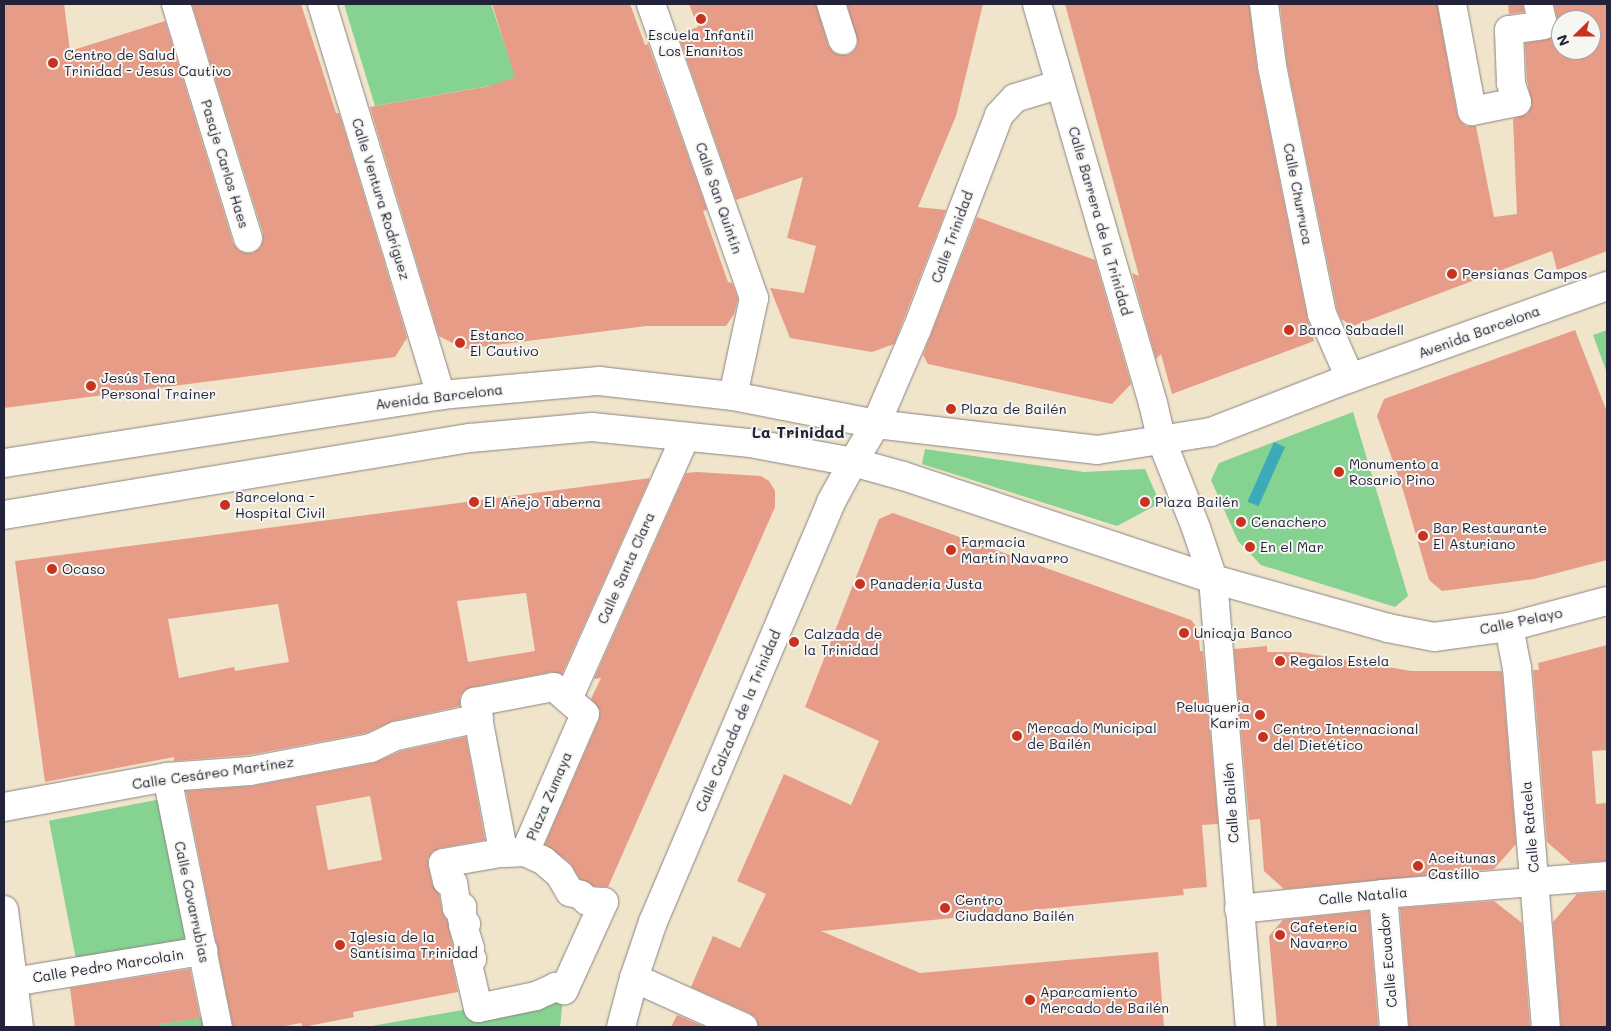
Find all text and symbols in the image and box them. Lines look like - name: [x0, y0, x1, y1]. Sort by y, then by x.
- north arrow: [1551, 10, 1601, 60]
- marker: Escuela Infantil Los Enanitos: [695, 13, 707, 25]
- place label: Escuela Infantil Los Enanitos: [648, 27, 754, 59]
- text: N: [1552, 32, 1573, 49]
- place label: Centro de Salud Trinidad - Jesús Cautivo: [64, 47, 231, 80]
- marker: Centro de Salud Trinidad - Jesús Cautivo: [46, 56, 60, 70]
- street label: Pasaje Carlos Haes: [197, 98, 253, 230]
- street label: Calle Ventura Rodríguez: [348, 116, 414, 282]
- street label: Calle Barrera de la Trinidad: [1065, 125, 1135, 317]
- street label: Calle San Quintín: [692, 140, 746, 256]
- street label: Calle Churruca: [1280, 142, 1316, 246]
- street label: Calle Trinidad: [928, 189, 976, 285]
- place label: Persianas Campos: [1462, 266, 1587, 282]
- marker: Persianas Campos: [1446, 268, 1458, 280]
- street label: Avenida Barcelona: [1416, 302, 1542, 362]
- place label: Banco Sabadell: [1299, 322, 1404, 338]
- marker: Banco Sabadell: [1283, 324, 1295, 336]
- place label: Estanco El Cautivo: [470, 327, 539, 360]
- marker: Estanco El Cautivo: [454, 337, 466, 349]
- place label: Jesús Tena Personal Trainer: [101, 370, 216, 402]
- marker: Jesús Tena Personal Trainer: [85, 380, 97, 392]
- street label: Avenida Barcelona: [374, 381, 504, 413]
- place label: Plaza de Bailén: [961, 401, 1066, 417]
- marker: Plaza de Bailén: [945, 403, 957, 415]
- district label: La Trinidad: [752, 422, 844, 442]
- place label: Monumento a Rosario Pino: [1349, 456, 1439, 488]
- marker: Monumento a Rosario Pino: [1333, 466, 1345, 478]
- place label: Barcelona - Hospital Civil: [235, 489, 325, 522]
- place label: El Añejo Taberna: [484, 494, 601, 510]
- place label: Plaza Bailén: [1155, 494, 1238, 510]
- marker: El Añejo Taberna: [468, 496, 480, 508]
- marker: Plaza Bailén: [1139, 496, 1151, 508]
- marker: Barcelona - Hospital Civil: [219, 499, 231, 511]
- street label: Calle Santa Clara: [594, 509, 658, 627]
- place label: Cenachero: [1251, 514, 1326, 530]
- marker: Cenachero: [1235, 516, 1247, 528]
- place label: Bar Restaurante El Asturiano: [1433, 520, 1547, 552]
- marker: Bar Restaurante El Asturiano: [1417, 530, 1429, 542]
- place label: Farmacia Martín Navarro: [961, 534, 1068, 566]
- place label: En el Mar: [1260, 539, 1324, 555]
- marker: En el Mar: [1244, 541, 1256, 553]
- marker: Farmacia Martín Navarro: [945, 544, 957, 556]
- place label: Ocaso: [62, 561, 105, 577]
- marker: Ocaso: [46, 563, 58, 575]
- place label: Panaderia Justa: [870, 576, 983, 592]
- marker: Panaderia Justa: [854, 578, 866, 590]
- street label: Calle Pelayo: [1478, 604, 1564, 638]
- place label: Unicaja Banco: [1194, 625, 1292, 641]
- place label: Calzada de la Trinidad: [804, 626, 882, 658]
- street label: Calle Calzada de la Trinidad: [692, 627, 784, 815]
- marker: Unicaja Banco: [1178, 627, 1190, 639]
- marker: Calzada de la Trinidad: [788, 636, 800, 648]
- place label: Regalos Estela: [1290, 653, 1389, 669]
- marker: Regalos Estela: [1274, 655, 1286, 667]
- place label: Peluquería Karim: [1176, 699, 1250, 732]
- marker: Peluquería Karim: [1254, 709, 1266, 721]
- place label: Mercado Municipal de Bailén: [1027, 720, 1157, 752]
- place label: Centro Internacional del Dietético: [1273, 721, 1418, 754]
- marker: Mercado Municipal de Bailén: [1011, 730, 1023, 742]
- marker: Centro Internacional del Dietético: [1257, 731, 1269, 743]
- street label: Plaza Zumaya: [523, 749, 575, 843]
- street label: Calle Cesáreo Martínez: [131, 753, 295, 793]
- street label: Calle Bailén: [1220, 762, 1242, 844]
- street label: Calle Rafaela: [1518, 781, 1542, 873]
- street label: Calle Covarrubias: [171, 840, 213, 964]
- place label: Aceitunas Castillo: [1428, 850, 1496, 882]
- marker: Aceitunas Castillo: [1412, 860, 1424, 872]
- street label: Calle Natalia: [1318, 884, 1408, 908]
- place label: Centro Ciudadano Bailén: [955, 892, 1074, 924]
- marker: Centro Ciudadano Bailén: [939, 902, 951, 914]
- street label: Calle Ecuador: [1375, 912, 1401, 1008]
- place label: Cafetería Navarro: [1290, 919, 1358, 952]
- place label: Iglesia de la Santísima Trinidad: [350, 929, 478, 962]
- marker: Cafetería Navarro: [1274, 929, 1286, 941]
- marker: Iglesia de la Santísima Trinidad: [334, 939, 346, 951]
- street label: Calle Pedro Marcolain: [31, 946, 185, 986]
- place label: Aparcamiento Mercado de Bailén: [1040, 984, 1169, 1016]
- marker: Aparcamiento Mercado de Bailén: [1024, 994, 1036, 1006]

